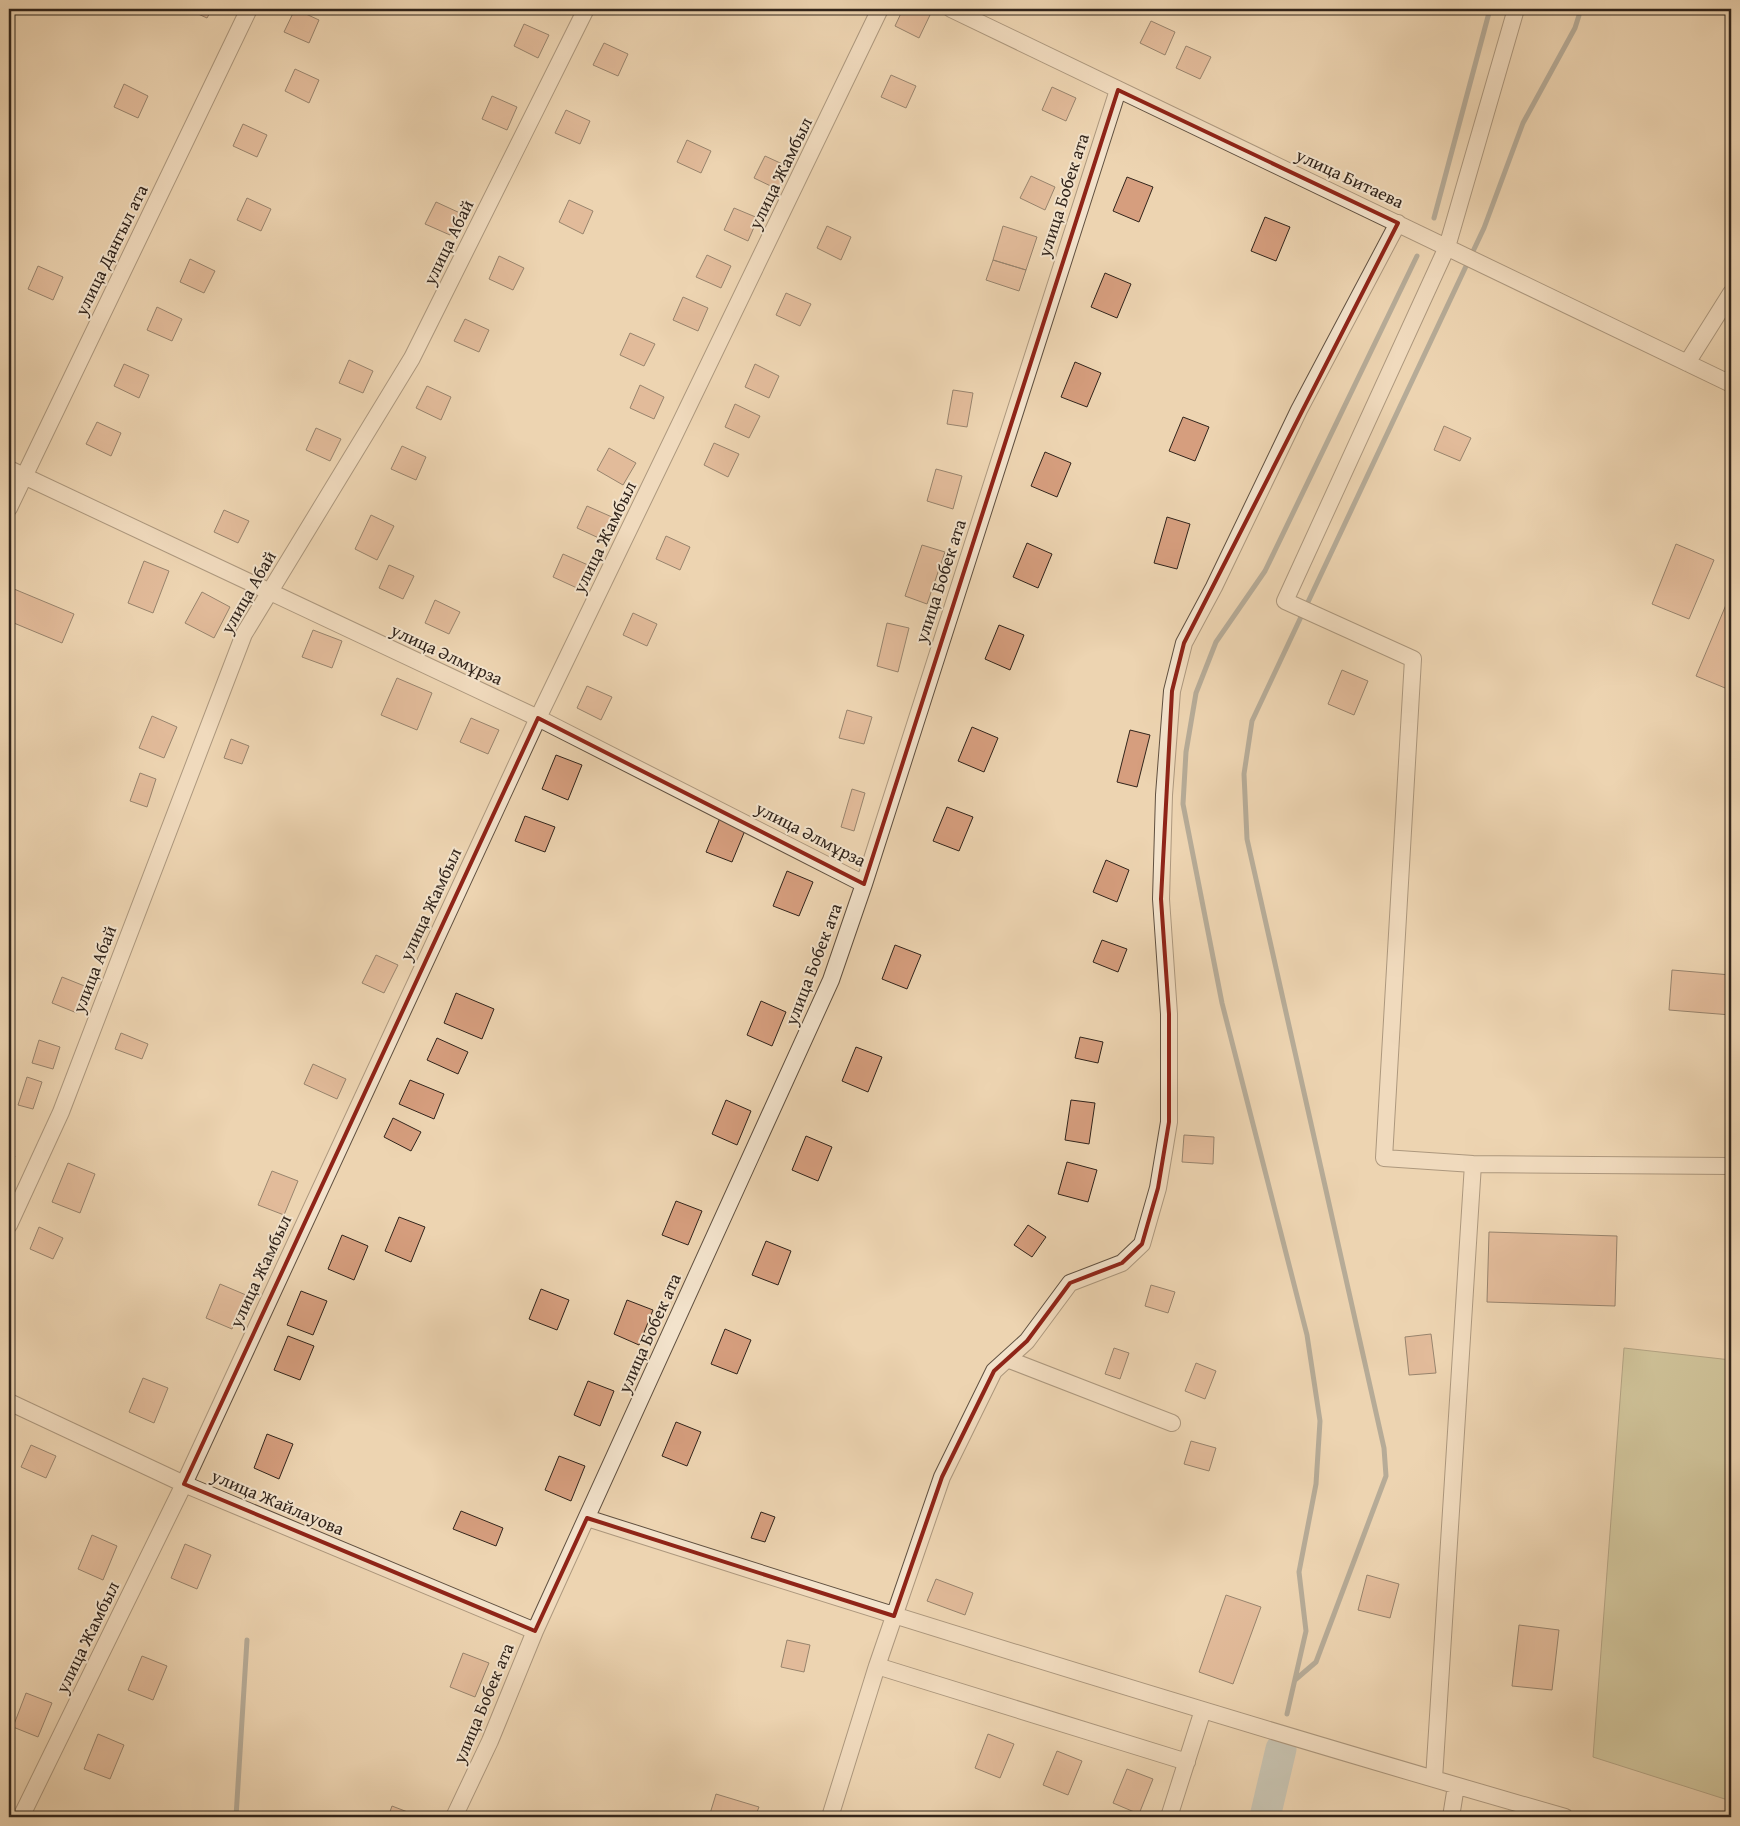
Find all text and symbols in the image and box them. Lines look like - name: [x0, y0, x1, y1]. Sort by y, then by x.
- street label: улица Жамбыл: [741, 112, 819, 235]
- street label: улица Бобек ата: [1030, 129, 1096, 261]
- street label: улица Битаева: [1291, 141, 1409, 215]
- street label: улица Дангыл ата: [67, 179, 155, 321]
- street label: улица Абай: [415, 194, 480, 290]
- street label: улица Жамбыл: [565, 476, 643, 599]
- street label: улица Бобек ата: [907, 515, 973, 647]
- street label: улица Абай: [213, 545, 283, 639]
- street label: улица Әлмұрза: [386, 616, 508, 692]
- street label: улица Әлмұрза: [750, 794, 871, 874]
- street label: улица Жамбыл: [392, 843, 468, 966]
- street label: улица Бобек ата: [777, 899, 849, 1030]
- street label: улица Абай: [65, 921, 123, 1018]
- street label: улица Жамбыл: [222, 1210, 298, 1333]
- street label: улица Бобек ата: [610, 1268, 688, 1398]
- street label: улица Жайлауова: [206, 1461, 349, 1542]
- street label: улица Жамбыл: [48, 1576, 126, 1699]
- street label: улица Бобек ата: [445, 1638, 521, 1768]

